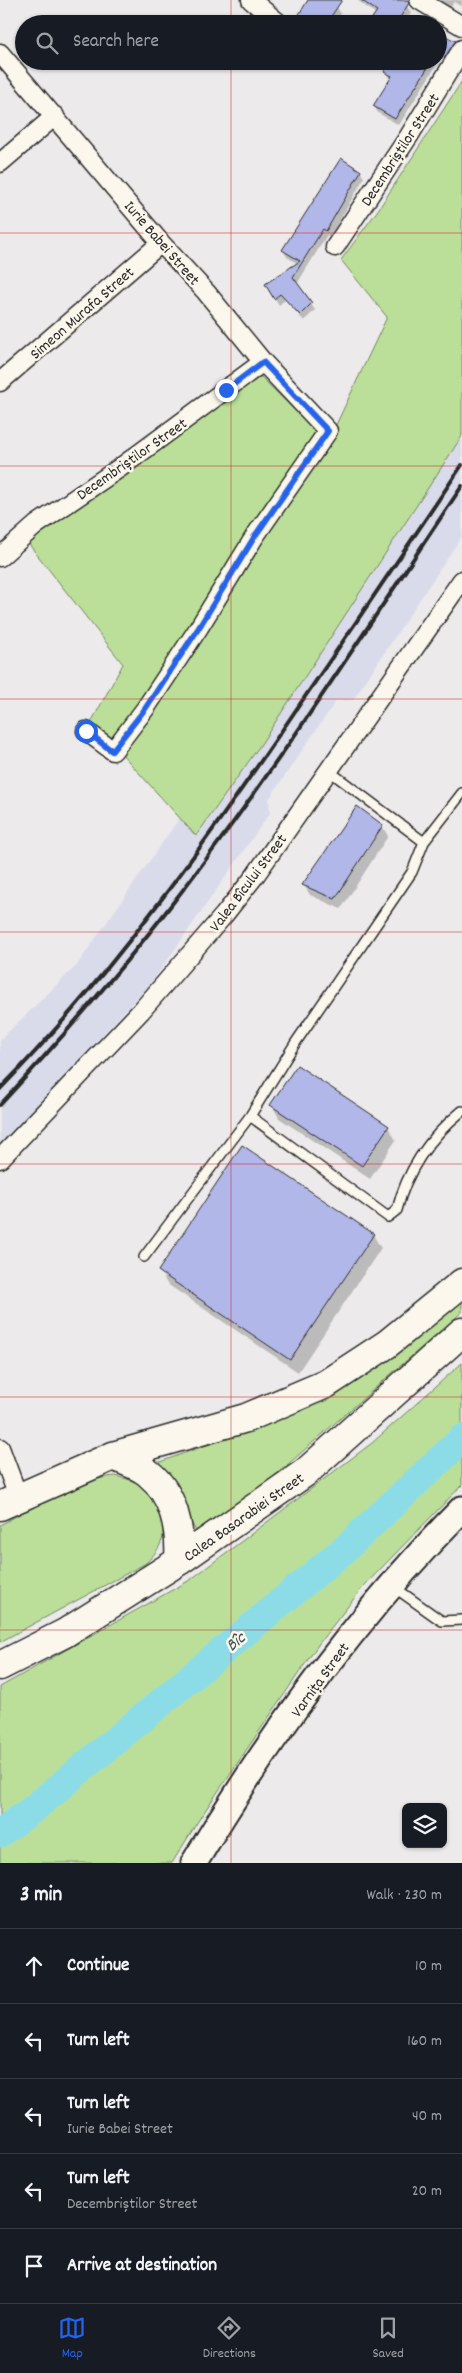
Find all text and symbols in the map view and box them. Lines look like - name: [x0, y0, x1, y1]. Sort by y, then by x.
- search box: [15, 15, 447, 70]
- icon: search: [33, 29, 61, 57]
- text: Search here: [73, 29, 159, 56]
- street label: Decembriștilor Street: [356, 89, 446, 211]
- street label: Iurie Babei Street: [118, 196, 205, 291]
- street label: Simeon Murafa Street: [25, 262, 140, 366]
- route end: [215, 379, 238, 402]
- street label: Decembriștilor Street: [72, 413, 193, 507]
- route start: [75, 720, 98, 743]
- street label: Valea Bîcului Street: [205, 830, 294, 937]
- street label: Calea Basarabiei Street: [179, 1468, 309, 1568]
- water label: Bîc: [221, 1626, 253, 1659]
- street label: Varnița Street: [286, 1638, 356, 1723]
- map controls: [402, 1803, 447, 1848]
- button: layers: [402, 1803, 447, 1848]
- text: 3 min: [20, 1881, 62, 1911]
- text: Walk · 230 m: [366, 1884, 442, 1907]
- icon: ahead: [20, 1952, 48, 1980]
- text: Continue: [67, 1953, 129, 1980]
- text: 10 m: [415, 1955, 442, 1978]
- icon: left: [20, 2027, 48, 2055]
- text: Turn left: [67, 2028, 130, 2055]
- text: 160 m: [407, 2030, 442, 2053]
- text: Turn left: [67, 2091, 130, 2118]
- icon: left: [20, 2102, 48, 2130]
- text: 40 m: [412, 2105, 442, 2128]
- text: Iurie Babei Street: [67, 2118, 173, 2141]
- text: Turn left: [67, 2166, 130, 2193]
- icon: left: [20, 2177, 48, 2205]
- text: 20 m: [412, 2180, 442, 2203]
- text: Decembriștilor Street: [67, 2193, 198, 2216]
- icon: arrive: [20, 2252, 48, 2280]
- text: Arrive at destination: [67, 2253, 217, 2280]
- tab: Map: [58, 2314, 86, 2364]
- tab: Directions: [203, 2314, 256, 2364]
- tab: Saved: [372, 2314, 404, 2364]

